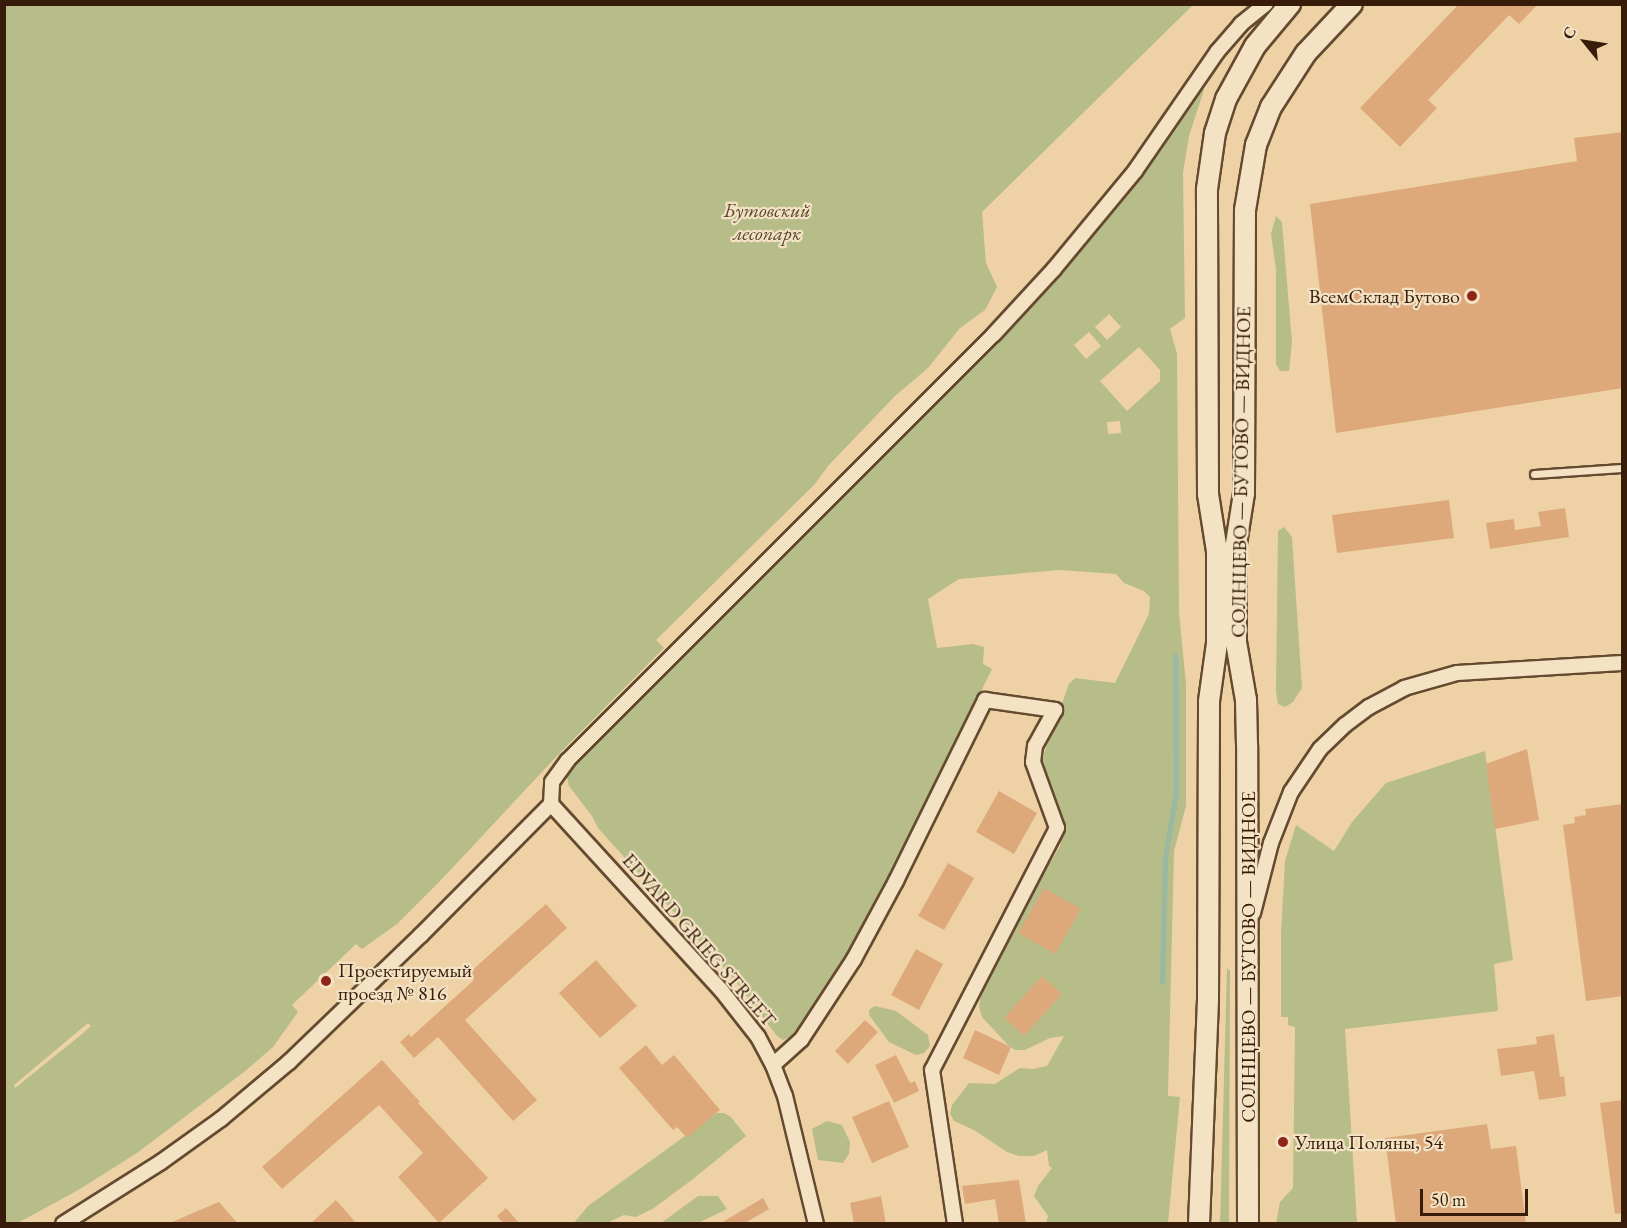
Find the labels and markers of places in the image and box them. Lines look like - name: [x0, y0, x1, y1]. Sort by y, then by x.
- place label: ВсемСклад Бутово: [1309, 284, 1460, 308]
- marker: ВсемСклад Бутово: [1465, 289, 1479, 303]
- place label: Проектируемый проезд № 816: [338, 958, 472, 1005]
- marker: Проектируемый проезд № 816: [319, 974, 333, 988]
- place label: Улица Поляны, 54: [1295, 1130, 1443, 1154]
- marker: Улица Поляны, 54: [1276, 1135, 1290, 1149]

